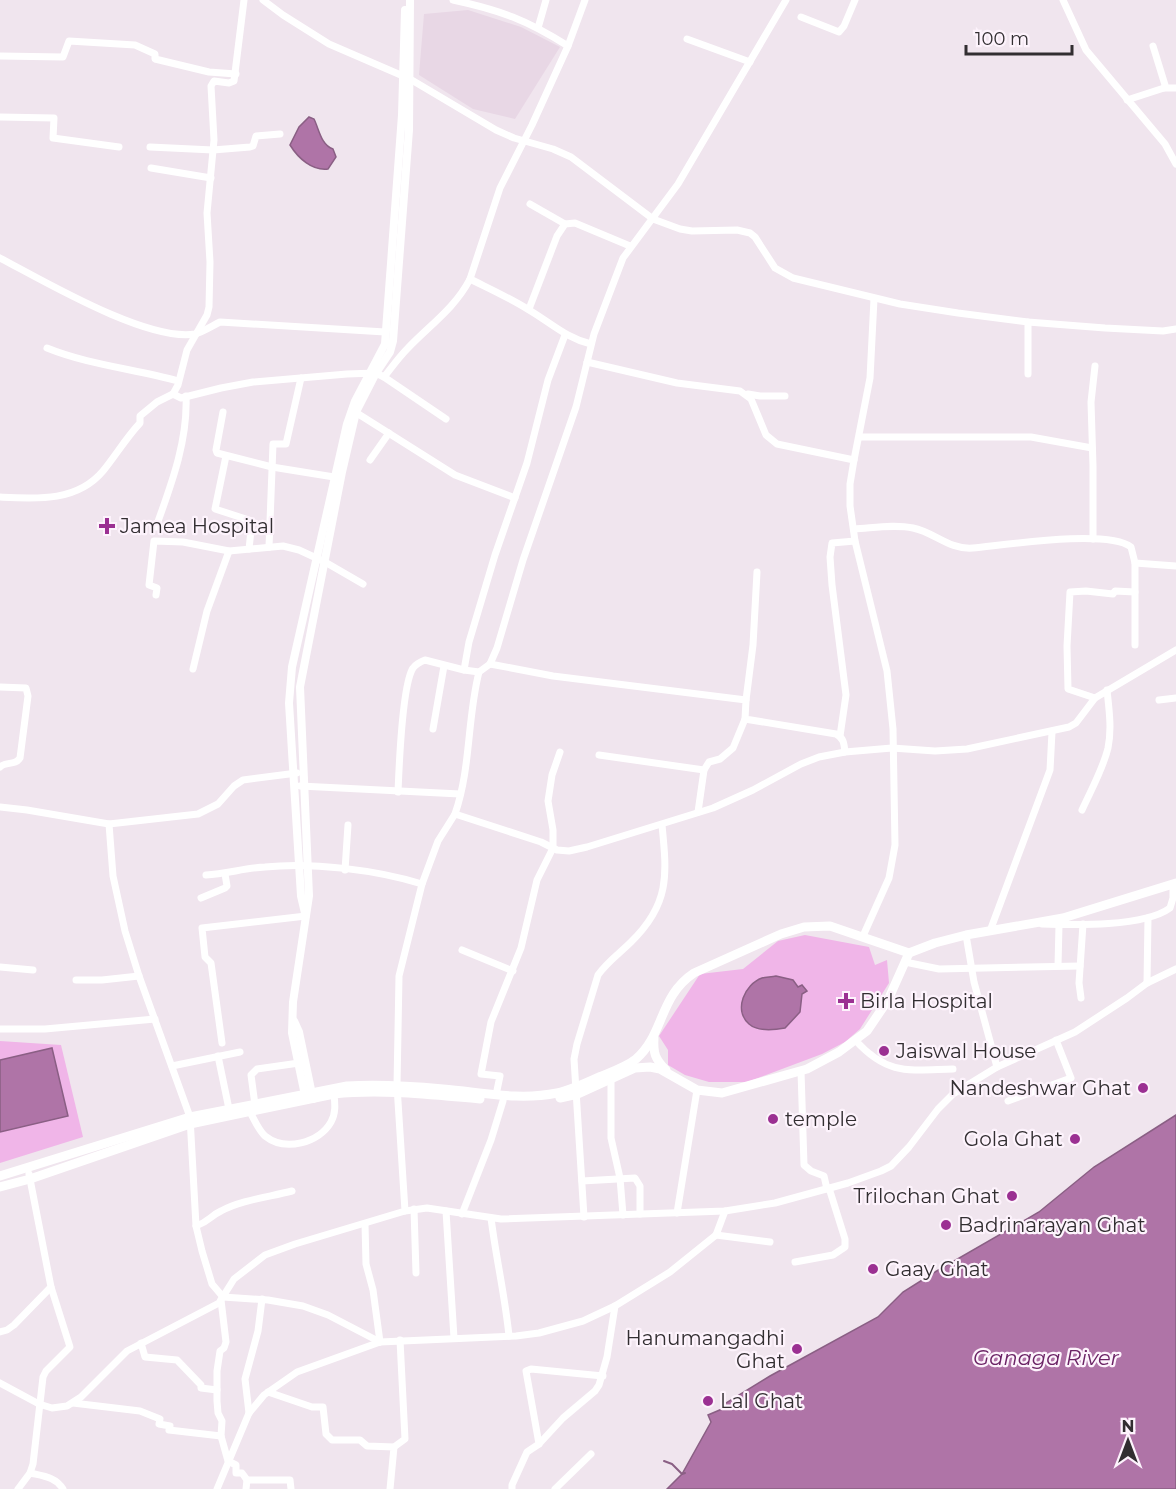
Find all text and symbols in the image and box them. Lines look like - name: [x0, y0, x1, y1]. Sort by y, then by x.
- scale bar: [966, 18, 1072, 56]
- text: 100 m: [975, 28, 1029, 50]
- place label: Jamea Hospital: [119, 514, 274, 538]
- marker: Jamea Hospital: [98, 517, 116, 535]
- place label: Birla Hospital: [860, 989, 993, 1013]
- marker: Birla Hospital: [837, 992, 855, 1010]
- place label: Jaiswal House: [895, 1039, 1036, 1063]
- marker: Jaiswal House: [877, 1044, 891, 1058]
- place label: Nandeshwar Ghat: [950, 1076, 1131, 1100]
- marker: Nandeshwar Ghat: [1136, 1081, 1150, 1095]
- place label: temple: [785, 1107, 857, 1131]
- marker: temple: [766, 1112, 780, 1126]
- place label: Gola Ghat: [964, 1127, 1063, 1151]
- marker: Gola Ghat: [1068, 1132, 1082, 1146]
- place label: Trilochan Ghat: [854, 1184, 1000, 1208]
- marker: Trilochan Ghat: [1005, 1189, 1019, 1203]
- place label: Badrinarayan Ghat: [958, 1213, 1146, 1237]
- marker: Badrinarayan Ghat: [939, 1218, 953, 1232]
- place label: Gaay Ghat: [885, 1257, 989, 1281]
- marker: Gaay Ghat: [866, 1262, 880, 1276]
- place label: Hanumangadhi Ghat: [625, 1326, 785, 1373]
- marker: Hanumangadhi Ghat: [790, 1342, 804, 1356]
- water label: Ganaga River: [973, 1345, 1120, 1370]
- place label: Lal Ghat: [720, 1389, 803, 1413]
- marker: Lal Ghat: [701, 1394, 715, 1408]
- north arrow: [1098, 1411, 1158, 1471]
- text: N: [1122, 1417, 1134, 1436]

